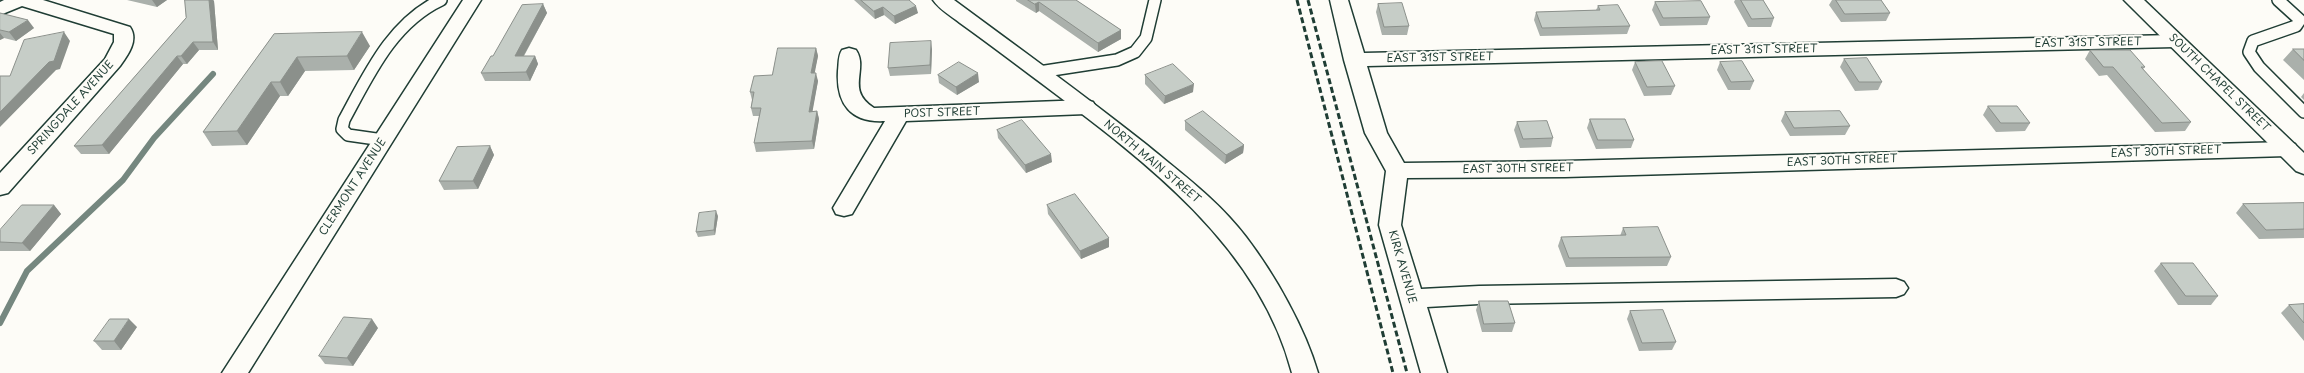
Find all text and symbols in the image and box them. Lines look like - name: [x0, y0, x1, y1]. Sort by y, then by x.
- street label: SOUTH CHAPEL STREET: [2166, 31, 2272, 135]
- street label: EAST 31ST STREET: [2034, 35, 2142, 51]
- street label: EAST 31ST STREET: [1710, 42, 1818, 58]
- street label: EAST 31ST STREET: [1386, 50, 1494, 66]
- street label: SPRINGDALE AVENUE: [25, 58, 117, 158]
- street label: POST STREET: [904, 105, 980, 121]
- street label: NORTH MAIN STREET: [1101, 118, 1203, 206]
- street label: CLERMONT AVENUE: [317, 136, 389, 238]
- street label: EAST 30TH STREET: [2110, 143, 2222, 161]
- street label: EAST 30TH STREET: [1786, 152, 1898, 170]
- street label: EAST 30TH STREET: [1462, 161, 1574, 177]
- street label: KIRK AVENUE: [1385, 229, 1419, 305]

